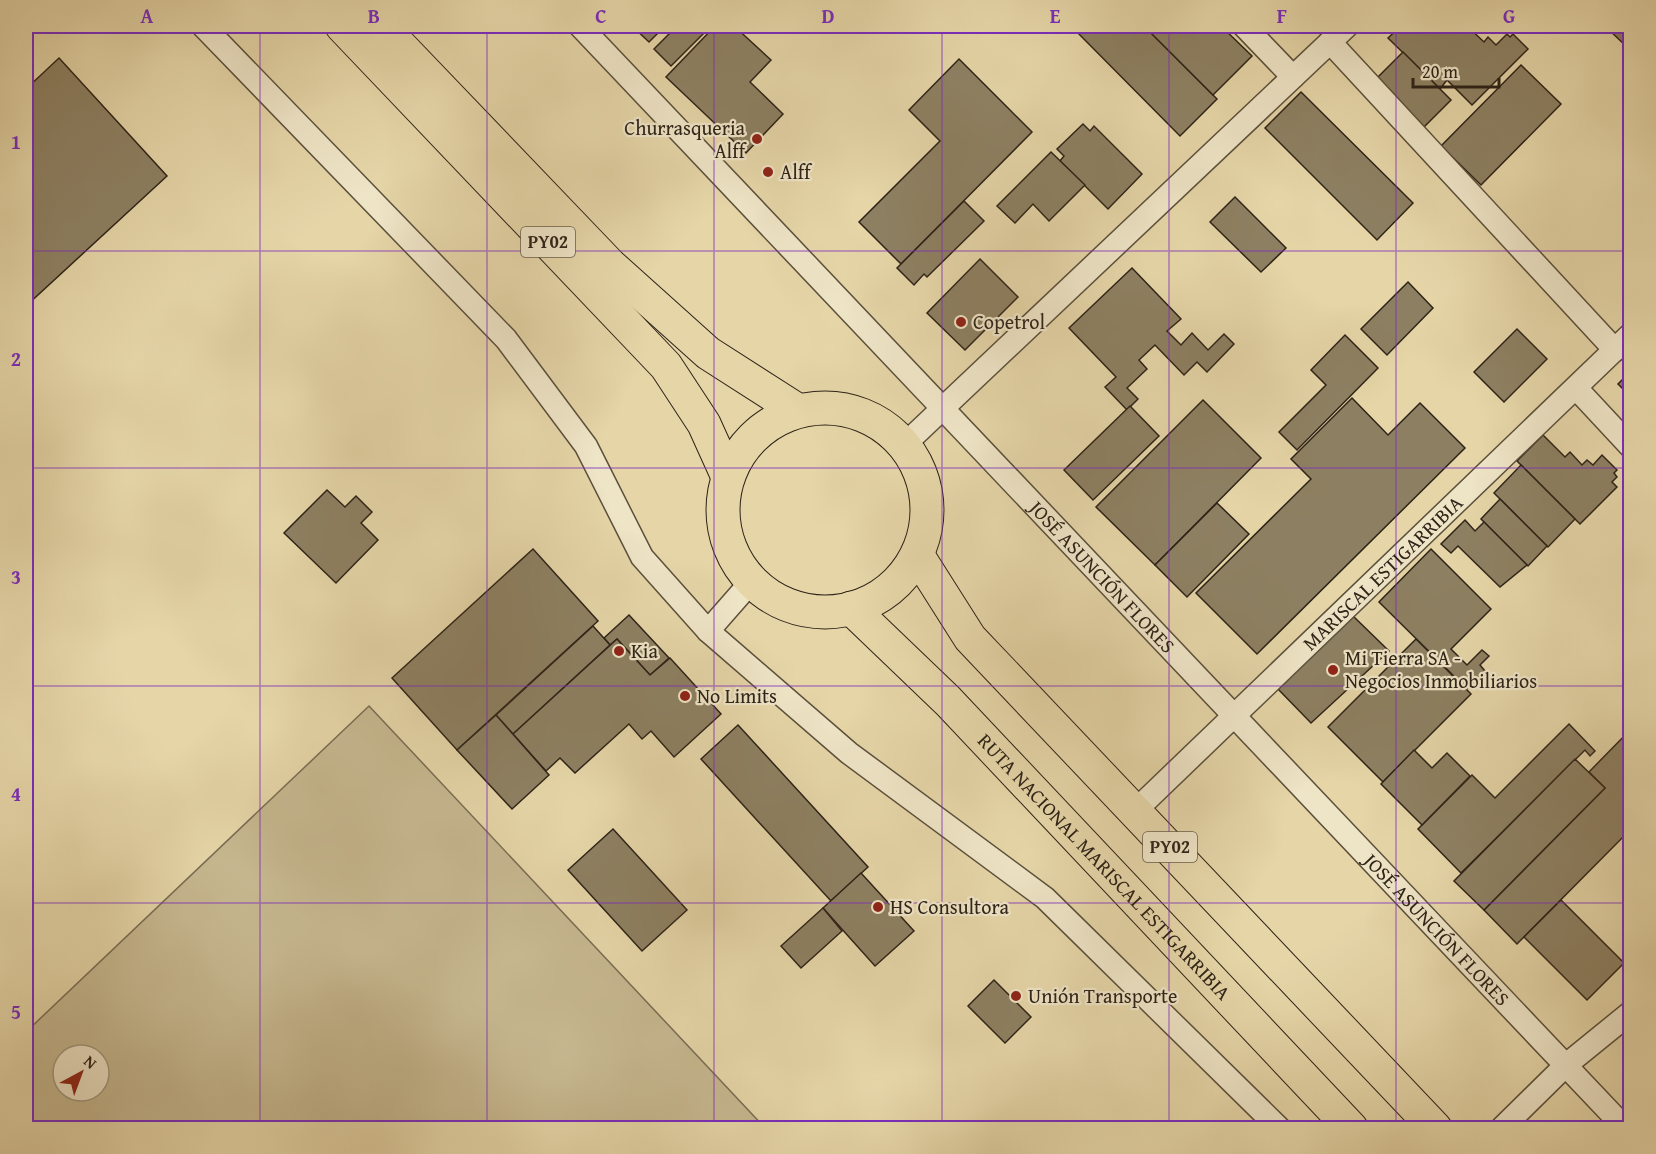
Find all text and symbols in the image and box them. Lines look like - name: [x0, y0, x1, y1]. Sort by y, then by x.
- text: A: [141, 1, 154, 30]
- text: B: [368, 1, 380, 30]
- text: C: [595, 1, 607, 30]
- text: D: [821, 1, 835, 30]
- text: E: [1050, 1, 1061, 30]
- text: F: [1277, 1, 1287, 30]
- text: G: [1503, 1, 1515, 30]
- scale bar: [1413, 51, 1498, 89]
- text: 20 m: [1422, 58, 1458, 85]
- place label: Churrasqueria Alff: [624, 113, 747, 165]
- text: 1: [11, 127, 21, 156]
- marker: Churrasqueria Alff: [750, 132, 764, 146]
- place label: Alff: [780, 157, 813, 186]
- marker: Alff: [761, 165, 775, 179]
- road number: PY02: [521, 227, 575, 257]
- place label: Copetrol: [973, 307, 1045, 336]
- marker: Copetrol: [954, 315, 968, 329]
- text: 2: [11, 344, 21, 373]
- street label: MARISCAL ESTIGARRIBIA: [1296, 488, 1469, 657]
- street label: JOSÉ ASUNCIÓN FLORES: [1021, 491, 1182, 659]
- text: 3: [11, 562, 21, 591]
- place label: Kia: [631, 636, 658, 665]
- place label: Mi Tierra SA - Negocios Inmobiliarios: [1345, 643, 1537, 695]
- marker: Kia: [612, 644, 626, 658]
- marker: Mi Tierra SA - Negocios Inmobiliarios: [1326, 663, 1340, 677]
- place label: No Limits: [697, 681, 777, 710]
- marker: No Limits: [678, 689, 692, 703]
- street label: RUTA NACIONAL MARISCAL ESTIGARRIBIA: [971, 726, 1238, 1006]
- text: 4: [11, 779, 21, 808]
- road number: PY02: [1143, 832, 1197, 862]
- street label: JOSÉ ASUNCIÓN FLORES: [1355, 844, 1517, 1012]
- place label: HS Consultora: [890, 892, 1009, 921]
- marker: HS Consultora: [871, 900, 885, 914]
- place label: Unión Transporte: [1028, 981, 1177, 1010]
- marker: Unión Transporte: [1009, 989, 1023, 1003]
- text: 5: [11, 997, 21, 1026]
- north arrow: [51, 1043, 111, 1103]
- text: N: [79, 1049, 103, 1074]

